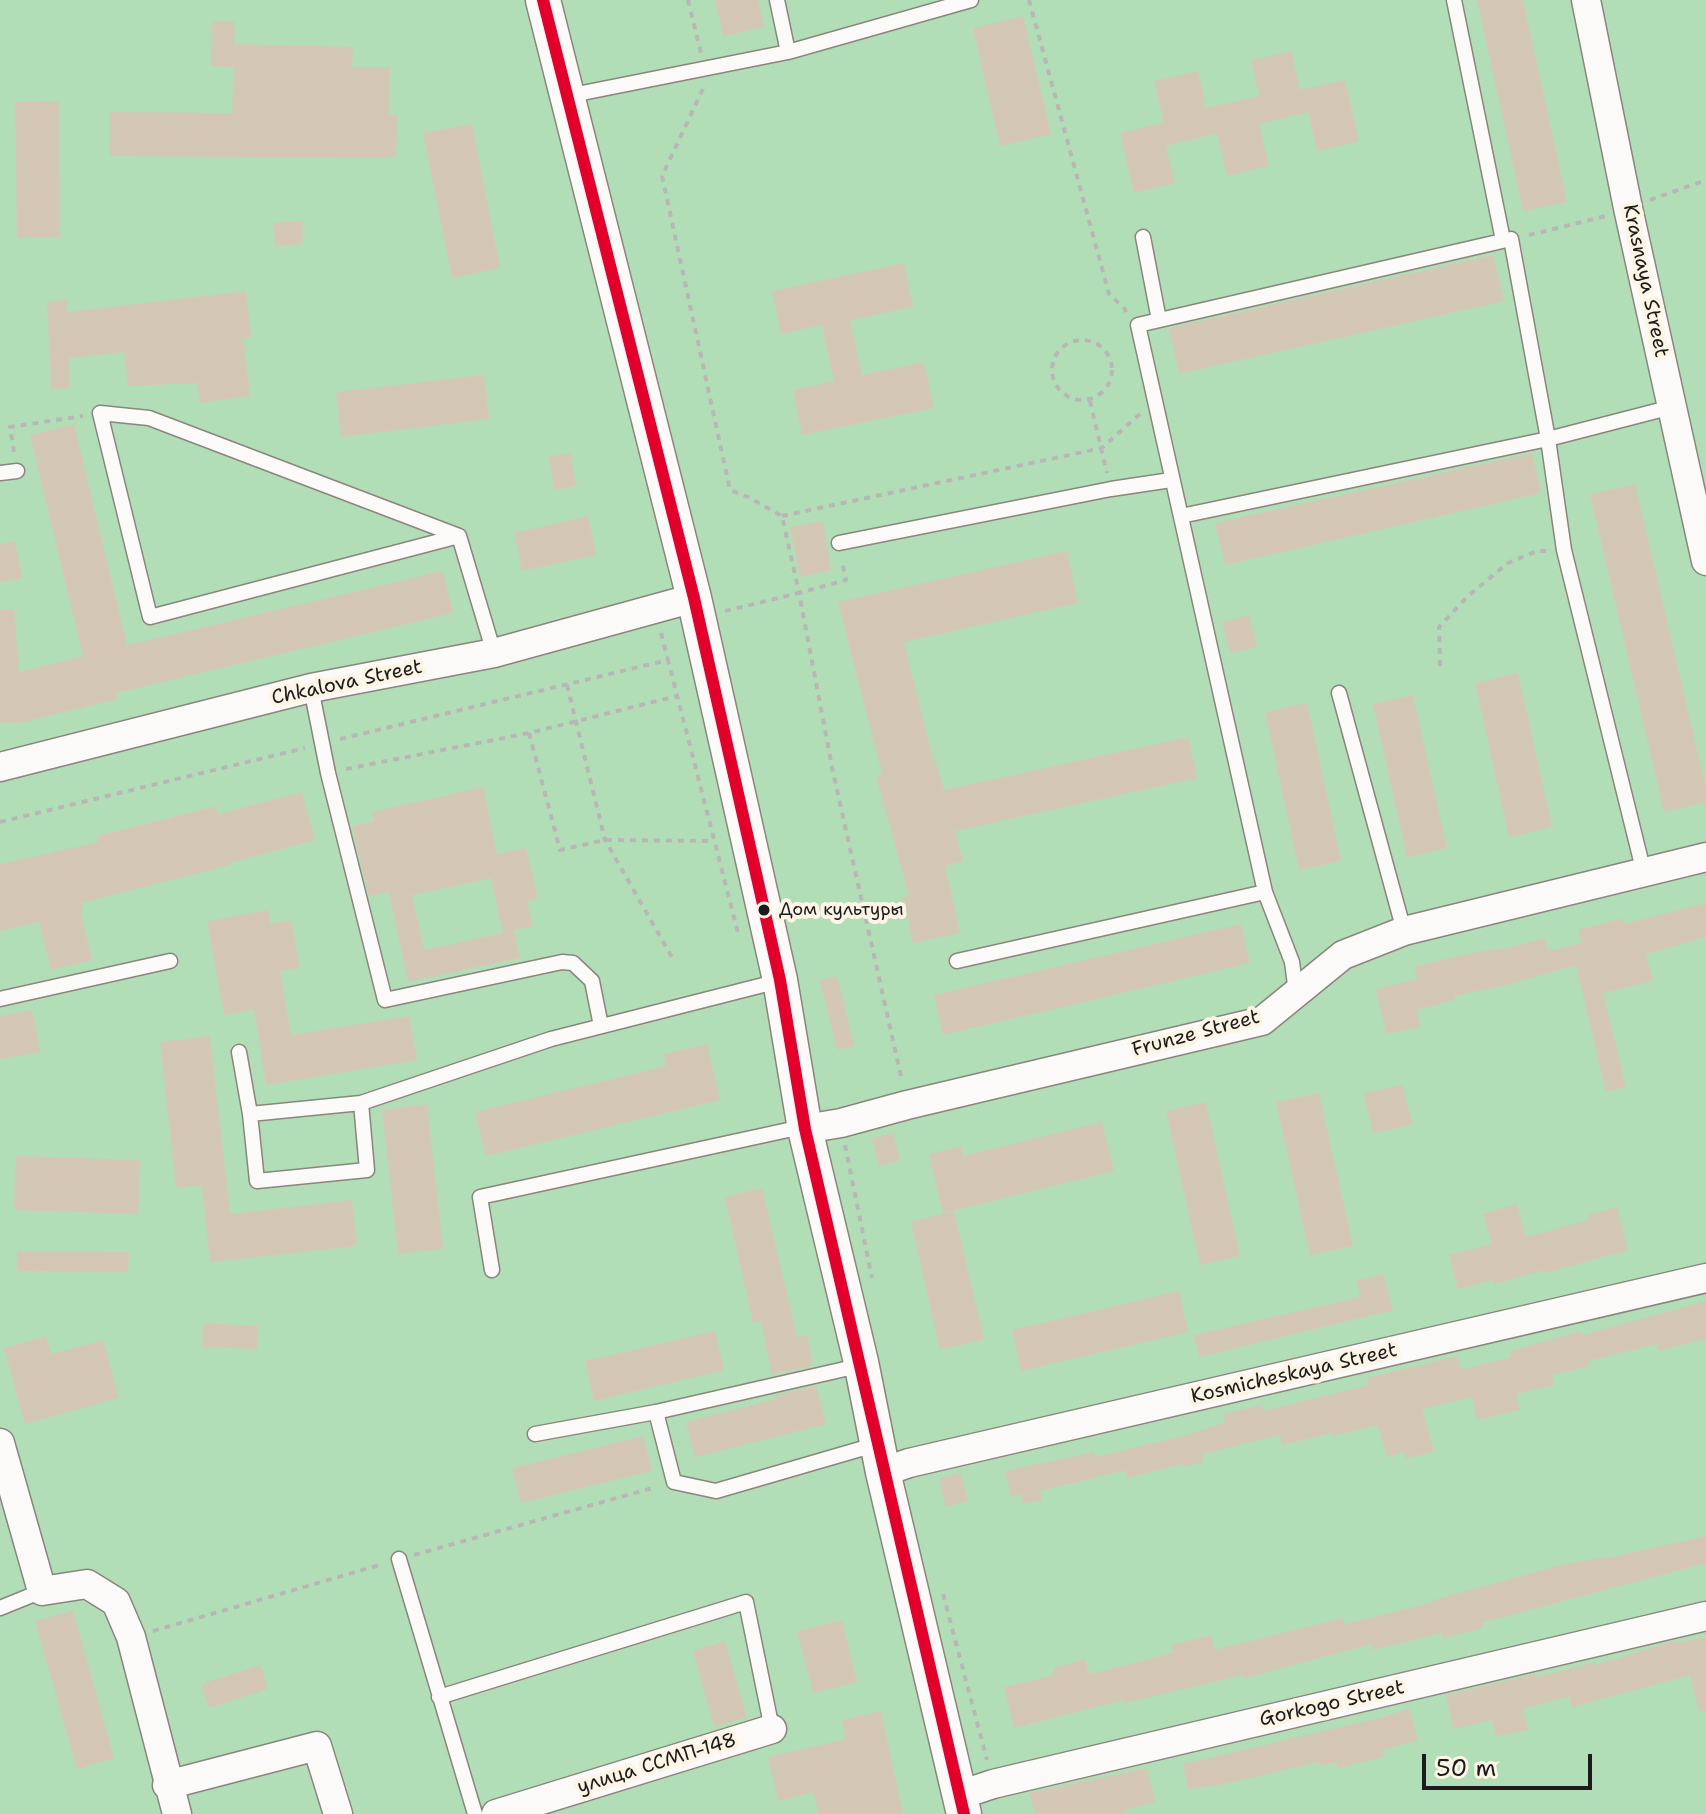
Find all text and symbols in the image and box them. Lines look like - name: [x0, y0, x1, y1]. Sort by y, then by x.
- street label: Krasnaya Street: [1617, 202, 1673, 360]
- street label: Chkalova Street: [269, 655, 425, 711]
- place label: Дом культуры: [779, 899, 904, 921]
- marker: Дом культуры: [756, 902, 772, 918]
- street label: Frunze Street: [1130, 1005, 1262, 1063]
- street label: Kosmicheskaya Street: [1189, 1339, 1399, 1409]
- street label: Gorkogo Street: [1257, 1676, 1407, 1732]
- street label: улица ССМП-148: [574, 1728, 740, 1800]
- scale bar: [1426, 1738, 1596, 1788]
- text: 50 m: [1436, 1752, 1496, 1784]

